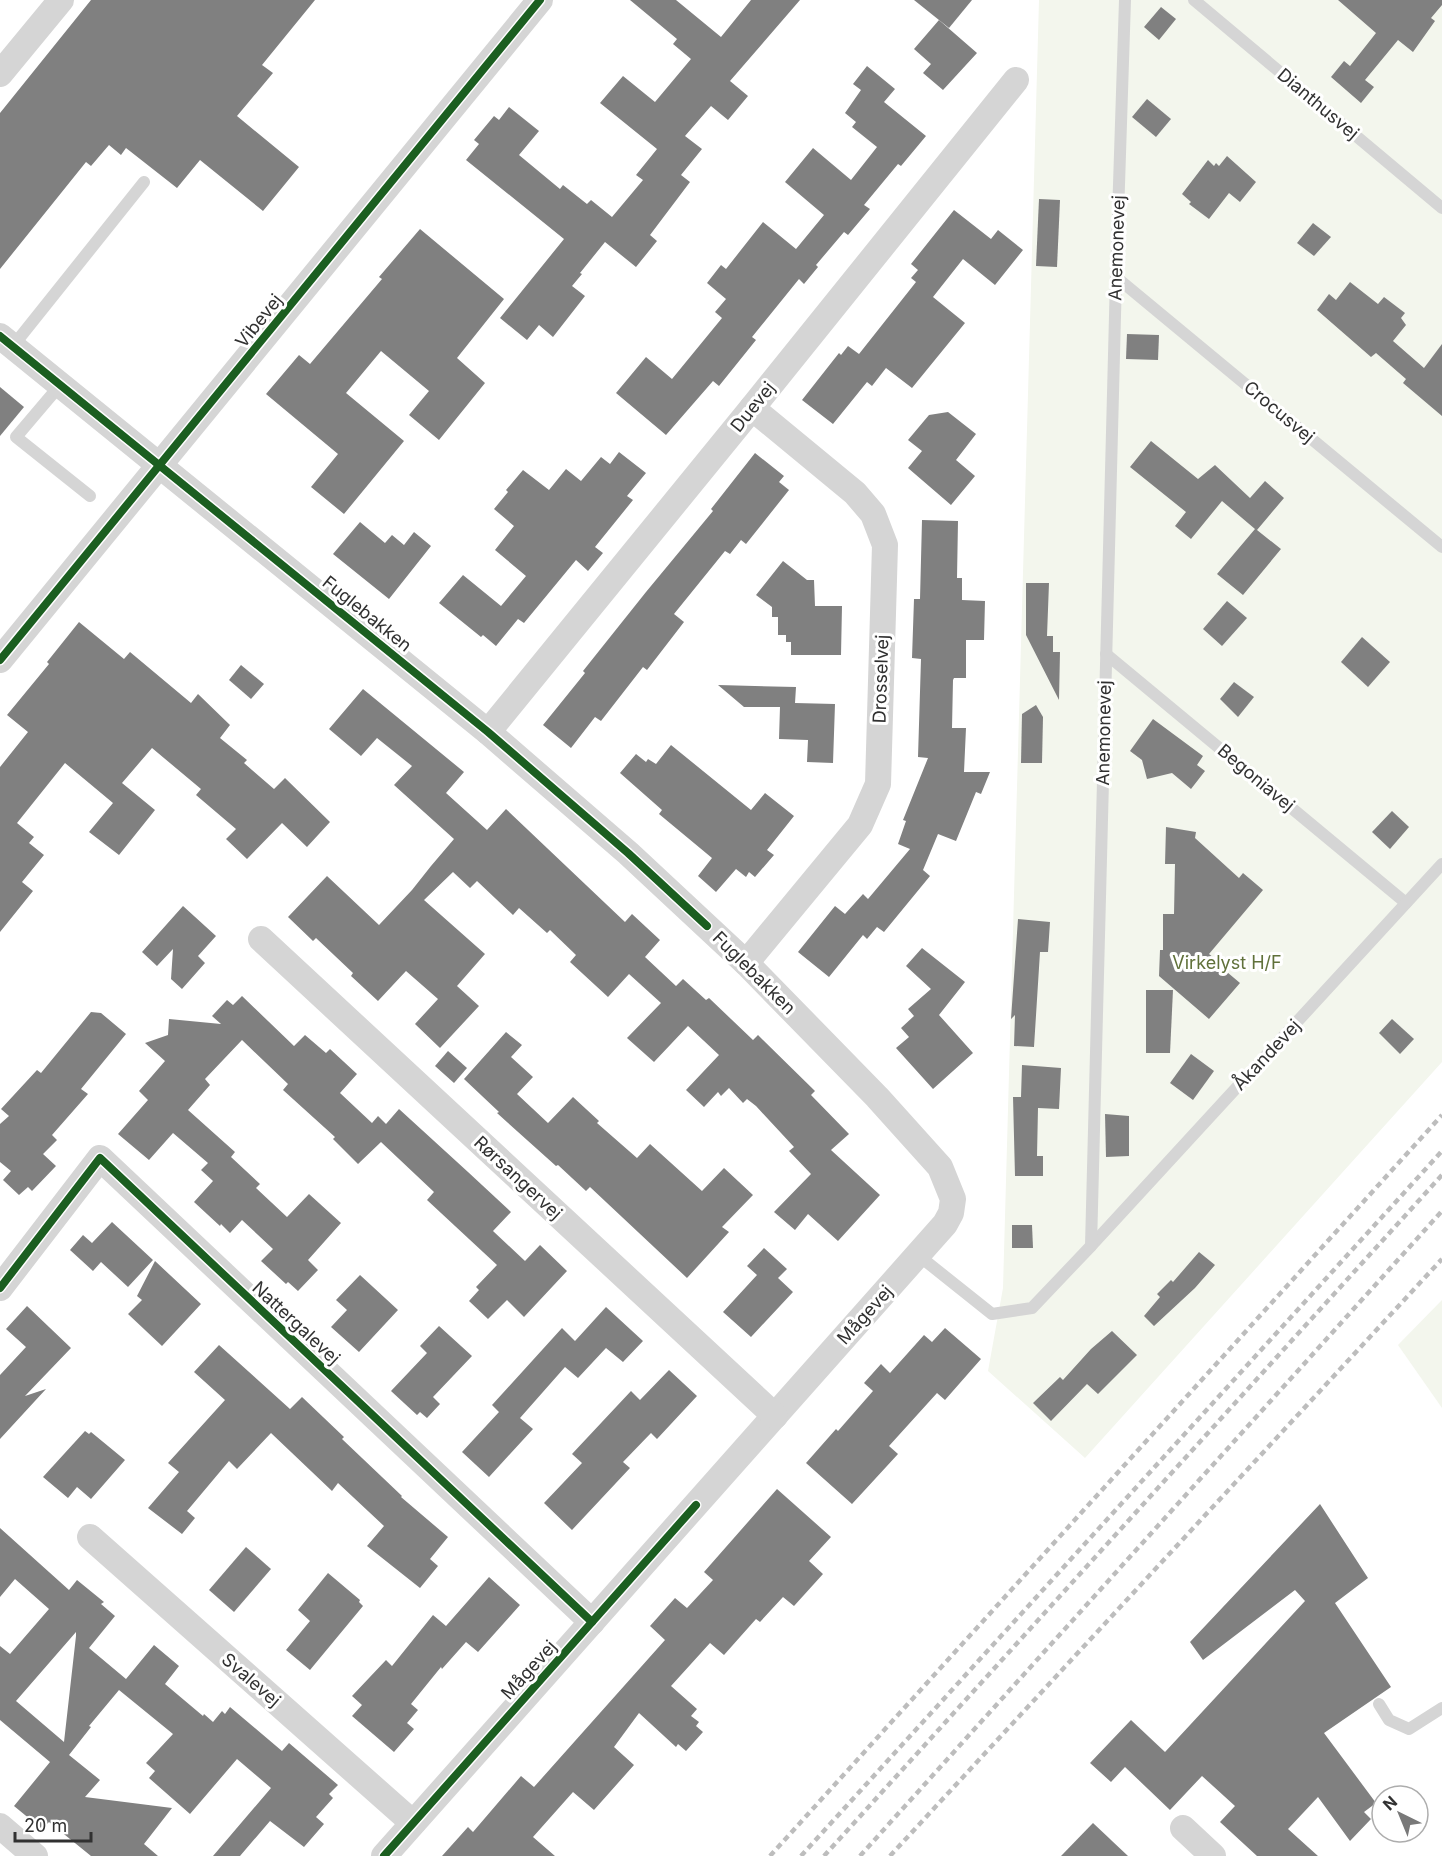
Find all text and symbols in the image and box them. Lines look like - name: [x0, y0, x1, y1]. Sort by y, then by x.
- street label: Dianthusvej: [1274, 64, 1363, 144]
- street label: Anemonevej: [1104, 195, 1129, 301]
- street label: Vibevej: [231, 290, 286, 352]
- street label: Crocusvej: [1240, 376, 1319, 447]
- street label: Duevej: [726, 377, 779, 436]
- street label: Fuglebakken: [319, 571, 416, 656]
- street label: Drosselvej: [868, 634, 893, 724]
- street label: Anemonevej: [1092, 680, 1115, 786]
- street label: Begoniavej: [1214, 740, 1299, 816]
- street label: Fuglebakken: [709, 927, 800, 1018]
- park label: Virkelyst H/F: [1172, 952, 1282, 973]
- street label: Åkandevej: [1227, 1014, 1305, 1094]
- street label: Rørsangervej: [470, 1132, 567, 1224]
- street label: Nattergalevej: [248, 1277, 344, 1369]
- street label: Mågevej: [833, 1281, 897, 1349]
- street label: Mågevej: [497, 1636, 561, 1704]
- street label: Svalevej: [218, 1648, 285, 1711]
- north arrow: [1370, 1784, 1430, 1844]
- text: N: [1378, 1792, 1401, 1815]
- scale bar: [15, 1805, 92, 1843]
- text: 20 m: [24, 1815, 67, 1836]

